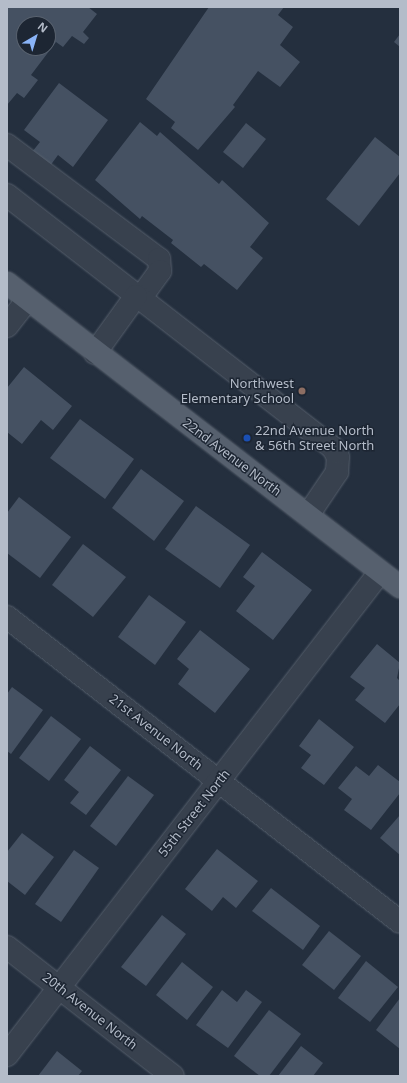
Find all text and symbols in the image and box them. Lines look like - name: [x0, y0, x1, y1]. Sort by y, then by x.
- north arrow: [16, 16, 56, 56]
- text: N: [35, 18, 51, 36]
- place label: Northwest Elementary School: [181, 376, 294, 407]
- marker: Northwest Elementary School: [297, 386, 307, 396]
- street label: 22nd Avenue North: [180, 415, 284, 499]
- place label: 22nd Avenue North & 56th Street North: [255, 423, 374, 454]
- marker: 22nd Avenue North & 56th Street North: [242, 433, 252, 443]
- street label: 21st Avenue North: [106, 691, 206, 773]
- street label: 55th Street North: [155, 766, 233, 860]
- street label: 20th Avenue North: [40, 969, 140, 1053]

